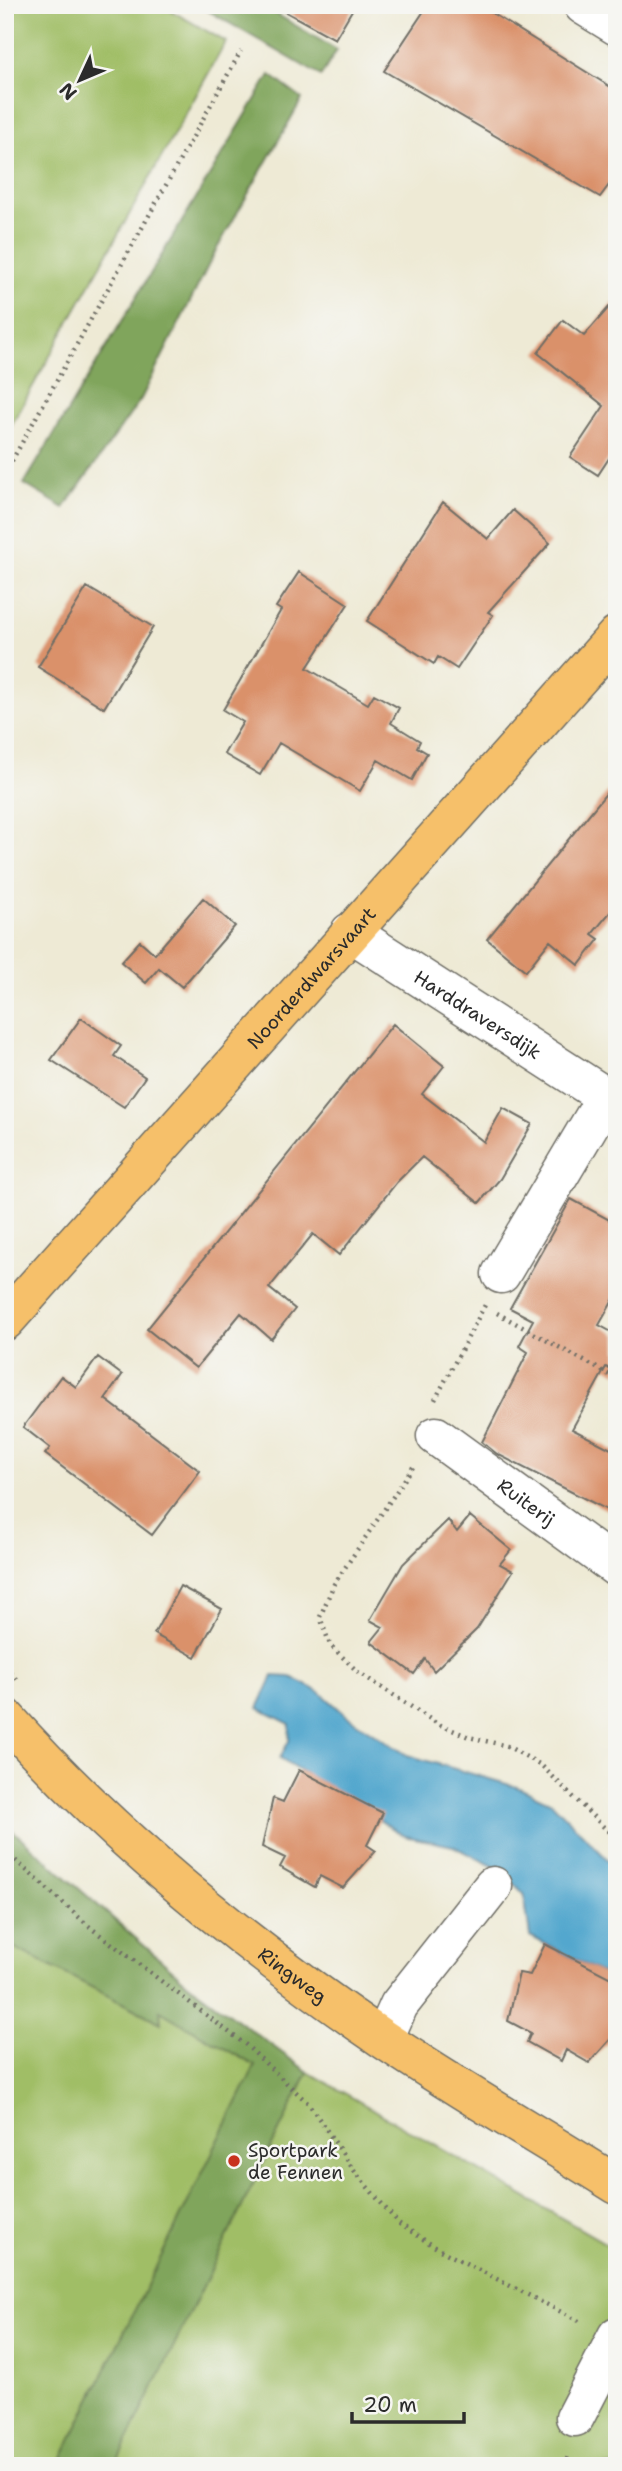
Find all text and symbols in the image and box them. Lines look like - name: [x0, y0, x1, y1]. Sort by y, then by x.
- north arrow: [46, 46, 116, 116]
- text: N: [54, 77, 82, 106]
- street label: Noorderdwarsvaart: [241, 901, 381, 1054]
- street label: Harddraversdijk: [409, 964, 546, 1065]
- street label: Ruiterij: [493, 1473, 560, 1531]
- street label: Ringweg: [253, 1941, 332, 2009]
- place label: Sportpark de Fennen: [248, 2138, 343, 2185]
- marker: Sportpark de Fennen: [226, 2153, 242, 2169]
- scale bar: [352, 2380, 464, 2424]
- text: 20 m: [363, 2391, 417, 2419]

